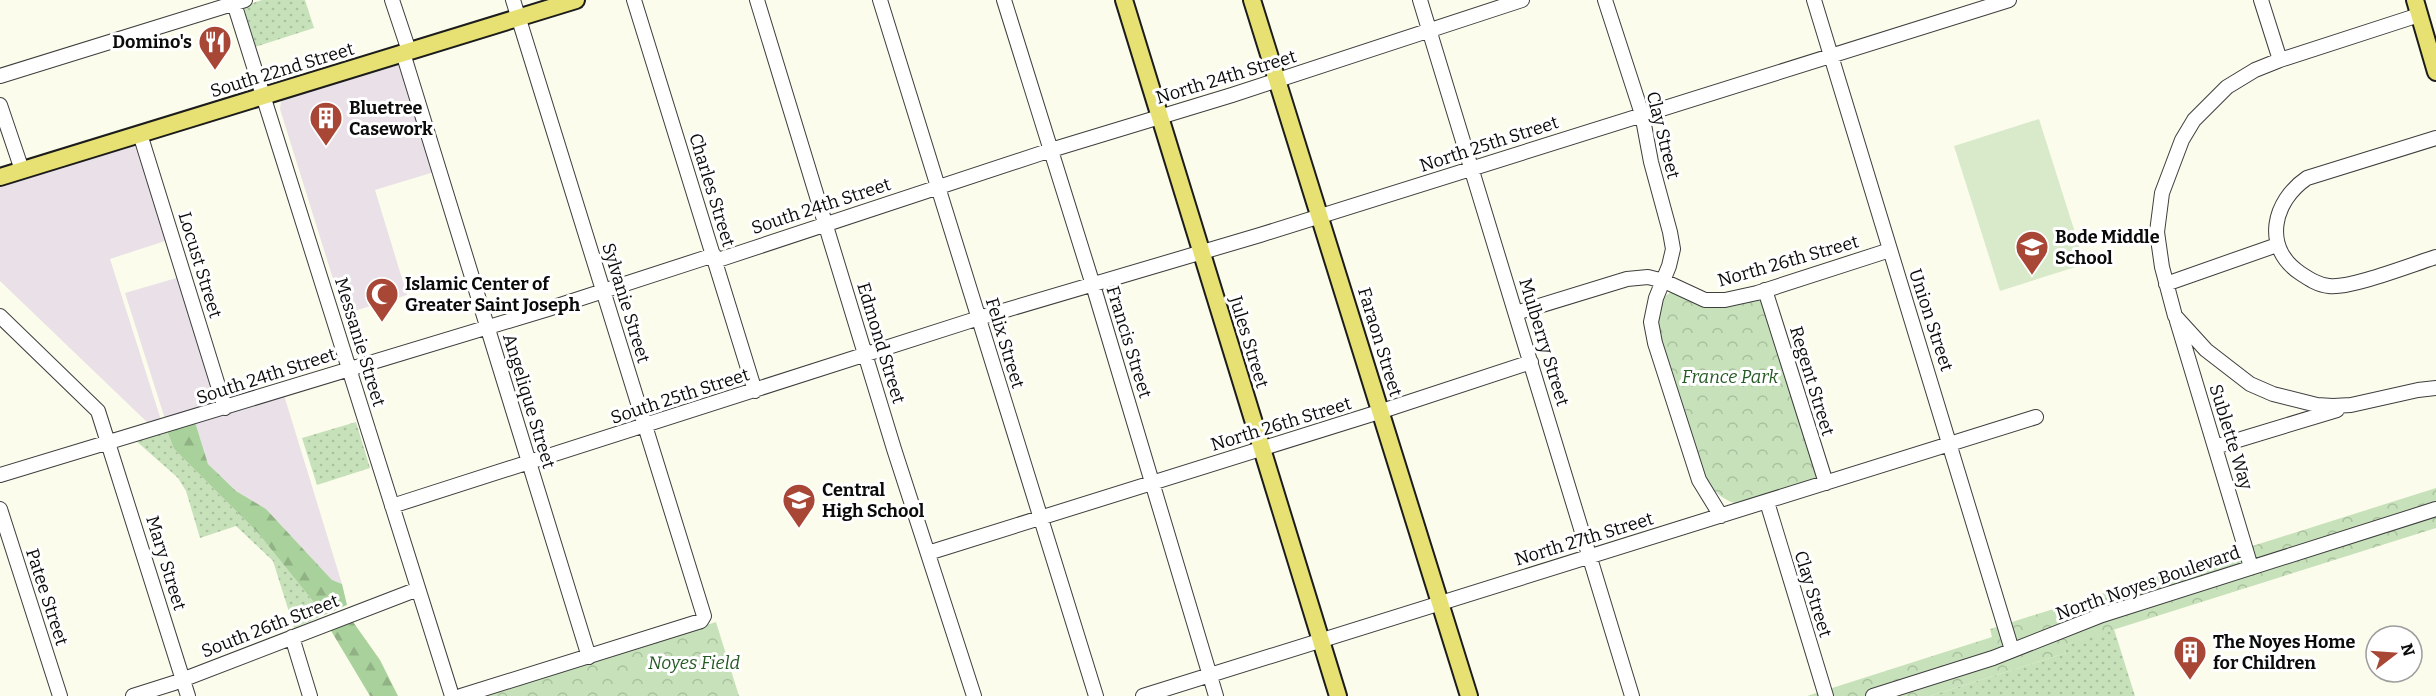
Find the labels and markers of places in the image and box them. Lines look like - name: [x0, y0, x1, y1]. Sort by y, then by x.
- restaurant icon: Domino's: [197, 24, 233, 71]
- place label: Domino's: [112, 31, 192, 53]
- place label: Bluetree Casework: [349, 97, 433, 140]
- building icon: Bluetree Casework: [308, 100, 344, 147]
- place label: Bode Middle School: [2055, 226, 2160, 269]
- school or university icon: Bode Middle School: [2014, 229, 2050, 276]
- place label: Islamic Center of Greater Saint Joseph: [405, 273, 581, 316]
- mosque icon: Islamic Center of Greater Saint Joseph: [364, 276, 400, 323]
- place label: Central High School: [822, 479, 925, 522]
- school or university icon: Central High School: [781, 482, 817, 529]
- place label: The Noyes Home for Children: [2213, 631, 2355, 674]
- building icon: The Noyes Home for Children: [2172, 634, 2208, 681]

